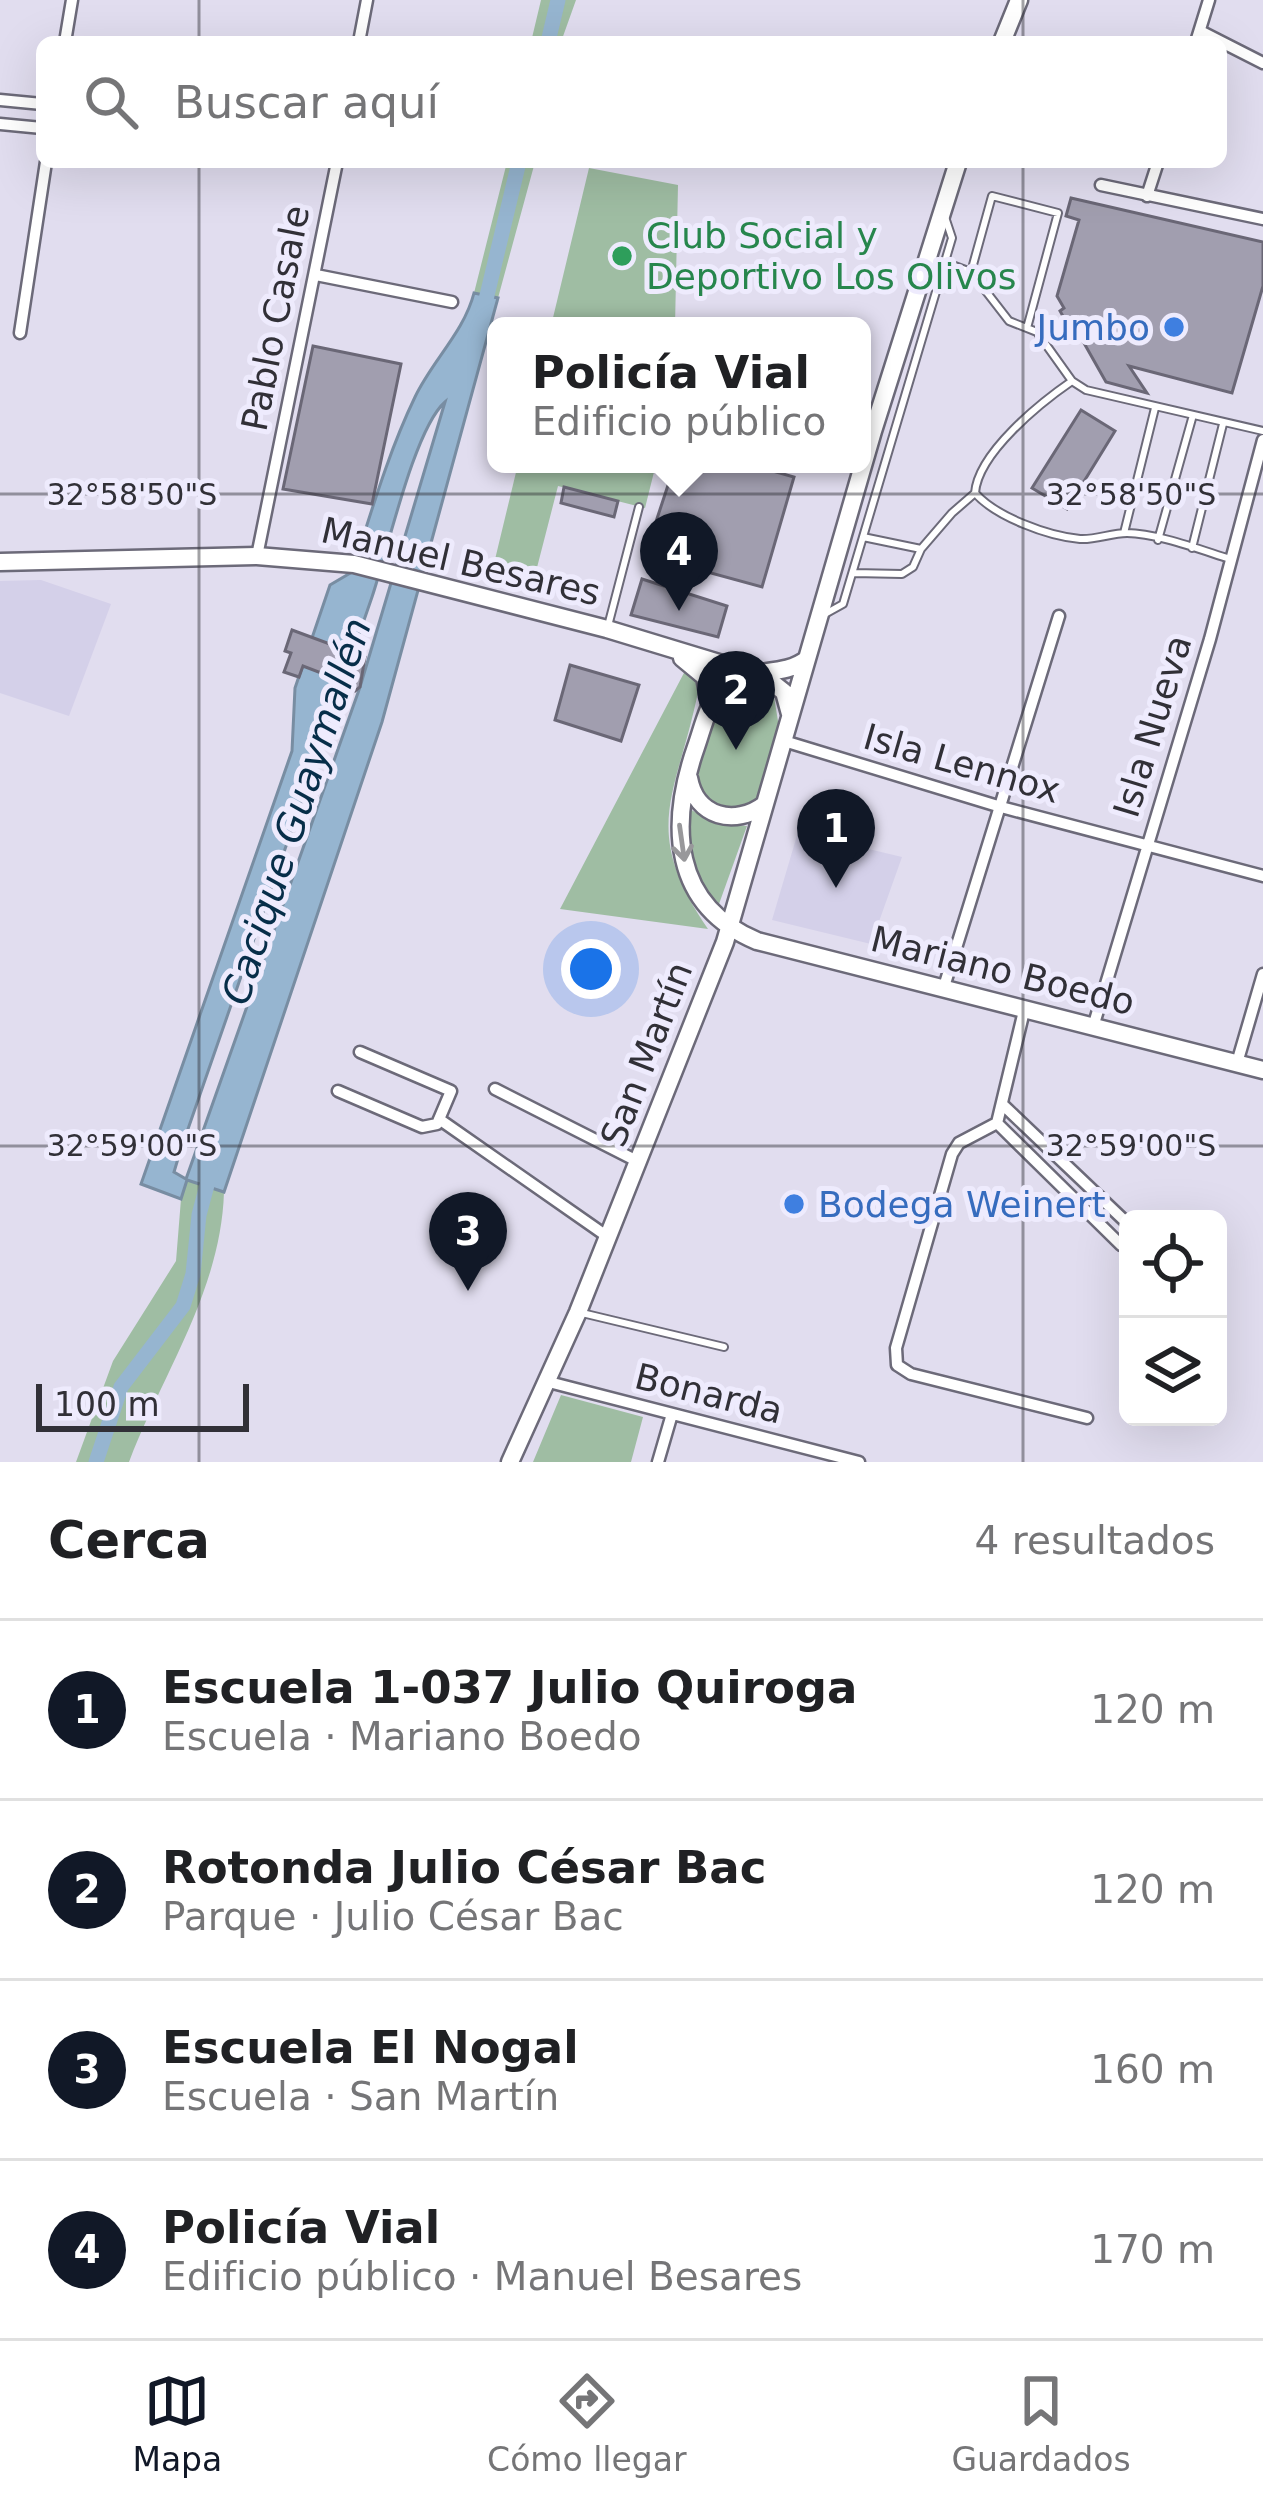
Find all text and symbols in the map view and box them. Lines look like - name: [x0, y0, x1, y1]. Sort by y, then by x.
- search box: [36, 36, 1227, 168]
- icon: search: [78, 69, 144, 135]
- text: Buscar aquí: [174, 76, 439, 129]
- street label: Pablo Casale: [234, 202, 317, 434]
- place label: Club Social y Deportivo Los Olivos: [646, 215, 1017, 297]
- marker: Club Social y Deportivo Los Olivos: [609, 243, 635, 269]
- place label: Jumbo: [1035, 307, 1150, 348]
- marker: Jumbo: [1161, 314, 1187, 340]
- popup: [487, 317, 871, 473]
- text: Policía Vial: [532, 346, 810, 399]
- text: Edificio público: [532, 399, 826, 444]
- text: 32°58'50"S: [47, 477, 217, 512]
- text: 32°58'50"S: [1046, 477, 1216, 512]
- street label: Manuel Besares: [317, 509, 604, 614]
- pin: 4: [640, 512, 718, 611]
- water label: Cacique Guaymallén: [213, 612, 380, 1010]
- street label: Isla Nueva: [1105, 630, 1200, 822]
- pin: 2: [697, 651, 775, 750]
- street label: Isla Lennox: [859, 716, 1065, 811]
- pin: 1: [797, 789, 875, 888]
- one-way arrow: [671, 823, 694, 862]
- street label: Mariano Boedo: [867, 918, 1139, 1023]
- your location: [561, 939, 621, 999]
- street label: San Martín: [593, 956, 700, 1152]
- text: 32°59'00"S: [47, 1128, 217, 1163]
- text: 32°59'00"S: [1046, 1128, 1216, 1163]
- place label: Bodega Weinert: [818, 1184, 1106, 1225]
- marker: Bodega Weinert: [781, 1191, 807, 1217]
- pin: 3: [429, 1192, 507, 1291]
- map controls: [1119, 1210, 1227, 1426]
- button: locate: [1119, 1210, 1227, 1318]
- button: layers: [1119, 1318, 1227, 1426]
- street label: Bonarda: [631, 1355, 787, 1432]
- scale bar: [36, 1378, 249, 1431]
- text: 100 m: [54, 1385, 160, 1424]
- text: Cerca: [48, 1511, 210, 1570]
- text: 4 resultados: [975, 1518, 1215, 1563]
- text: Escuela 1-037 Julio Quiroga: [162, 1661, 857, 1714]
- text: 1: [73, 1687, 101, 1732]
- text: 120 m: [1090, 1687, 1215, 1732]
- text: Escuela · Mariano Boedo: [162, 1714, 642, 1759]
- text: Rotonda Julio César Bac: [162, 1841, 766, 1894]
- text: 2: [73, 1867, 101, 1912]
- text: 120 m: [1090, 1867, 1215, 1912]
- text: Parque · Julio César Bac: [162, 1894, 624, 1939]
- text: Escuela El Nogal: [162, 2021, 579, 2074]
- text: 3: [73, 2047, 101, 2092]
- text: 160 m: [1090, 2047, 1215, 2092]
- text: Escuela · San Martín: [162, 2074, 559, 2119]
- text: Policía Vial: [162, 2201, 440, 2254]
- text: 4: [73, 2227, 101, 2272]
- text: 170 m: [1090, 2227, 1215, 2272]
- text: Edificio público · Manuel Besares: [162, 2254, 802, 2299]
- tab: Mapa: [132, 2368, 222, 2479]
- tab: Cómo llegar: [487, 2368, 687, 2479]
- tab: Guardados: [951, 2368, 1131, 2479]

